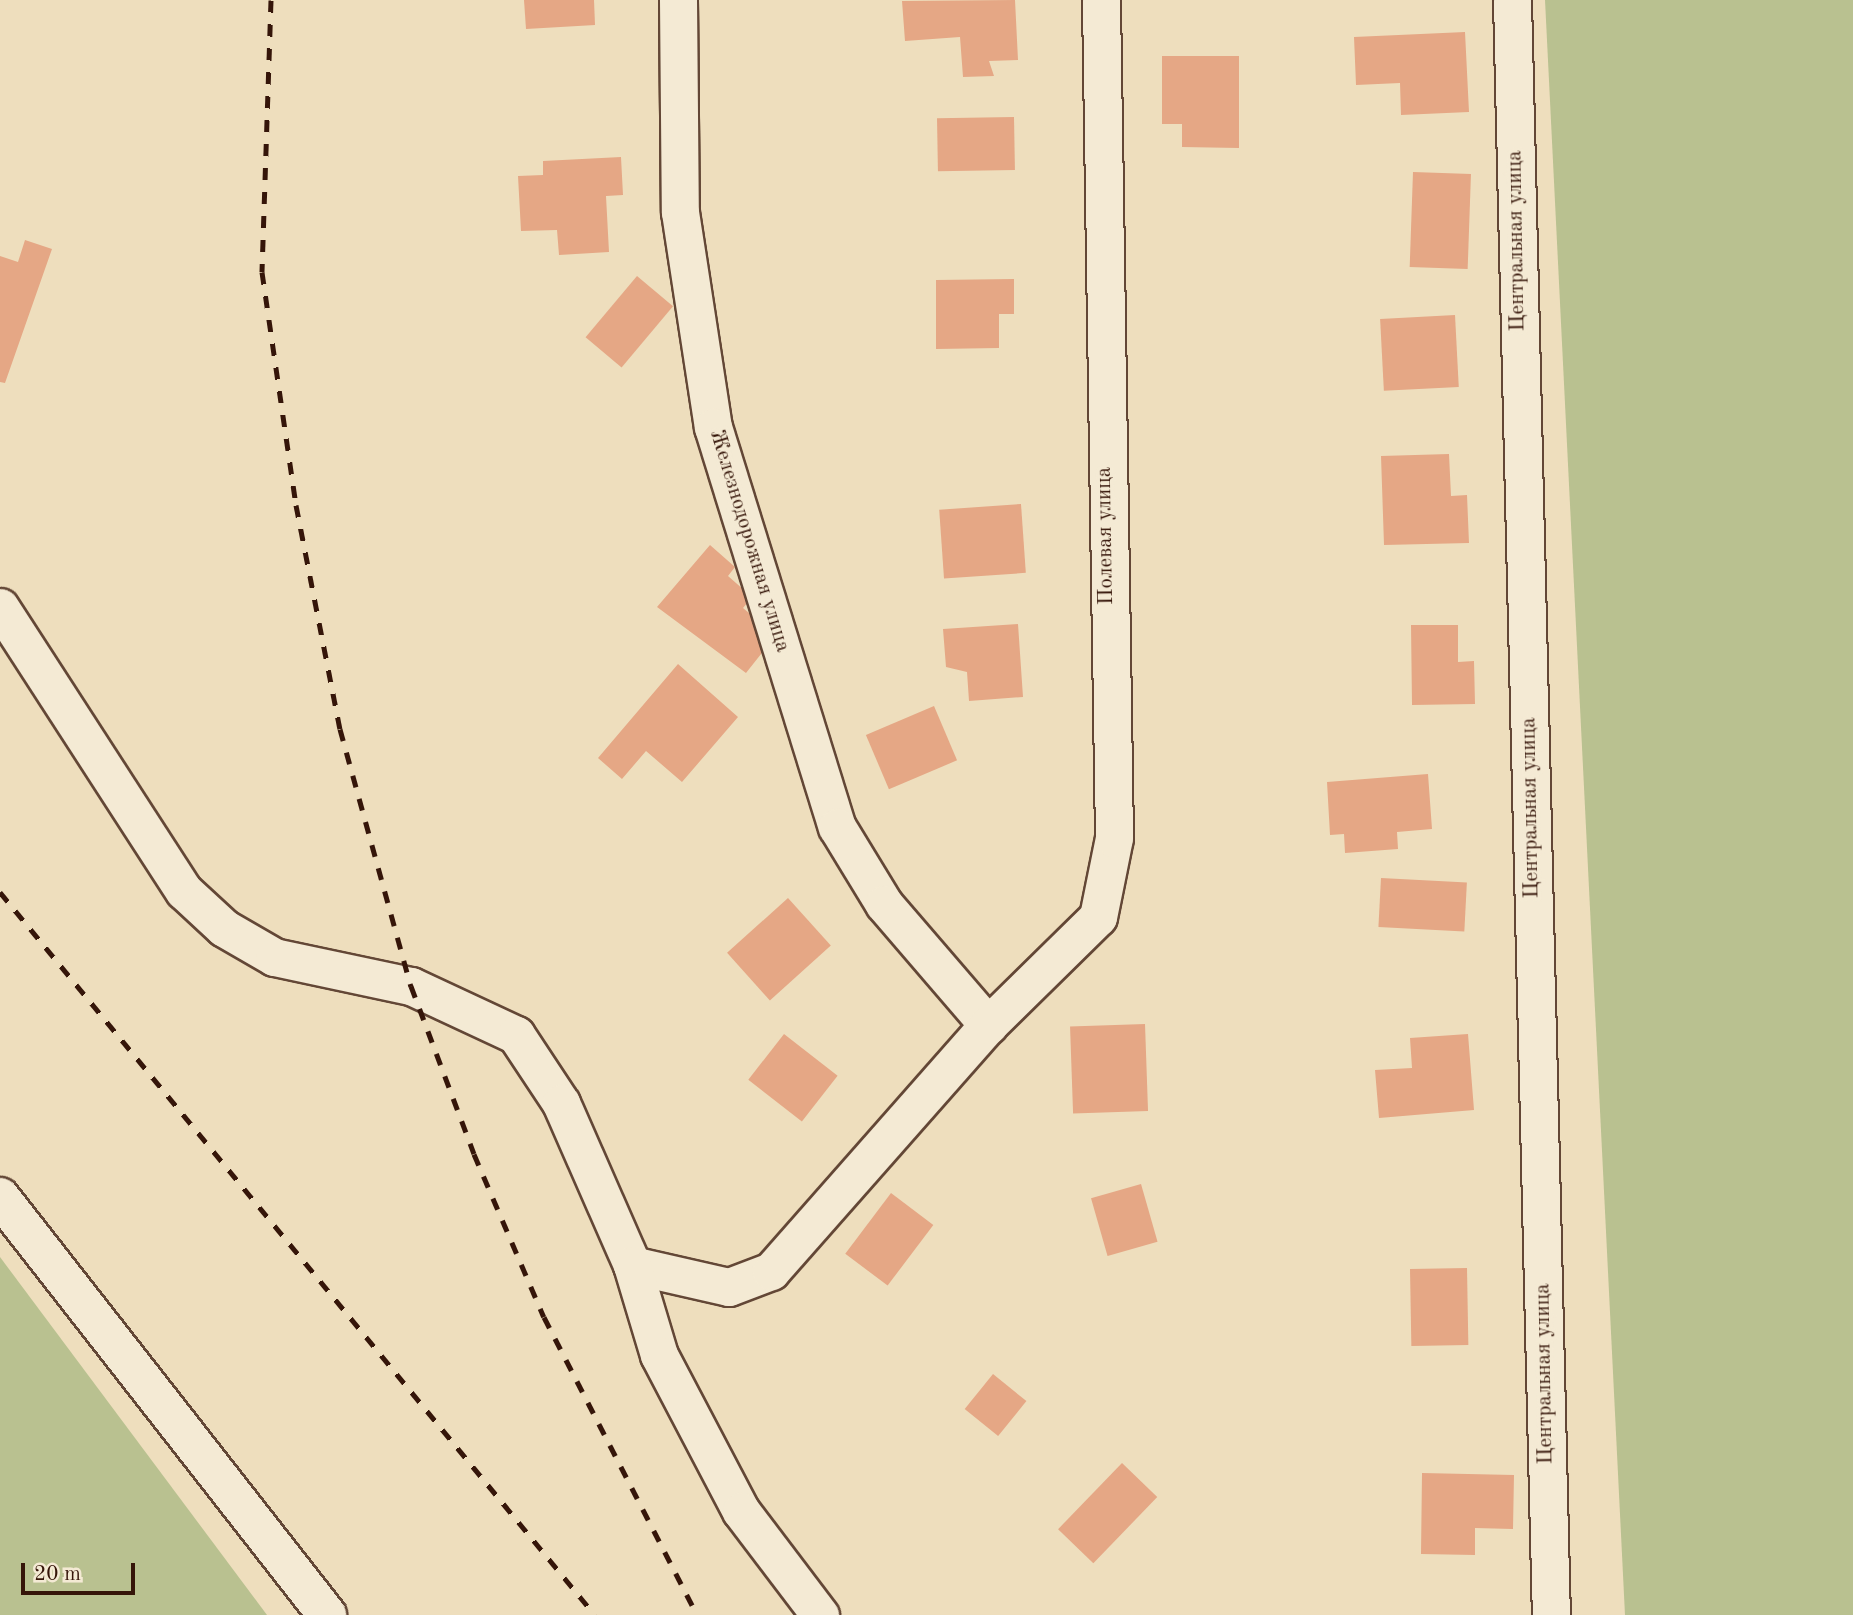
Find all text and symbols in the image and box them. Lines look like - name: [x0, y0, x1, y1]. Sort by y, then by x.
- street label: Центральная улица: [1503, 150, 1531, 332]
- street label: Железнодорожная улица: [703, 427, 795, 655]
- street label: Полевая улица: [1092, 467, 1120, 605]
- street label: Центральная улица: [1517, 717, 1545, 899]
- street label: Центральная улица: [1531, 1283, 1559, 1465]
- scale bar: [24, 1548, 138, 1592]
- text: 20 m: [34, 1564, 81, 1585]

